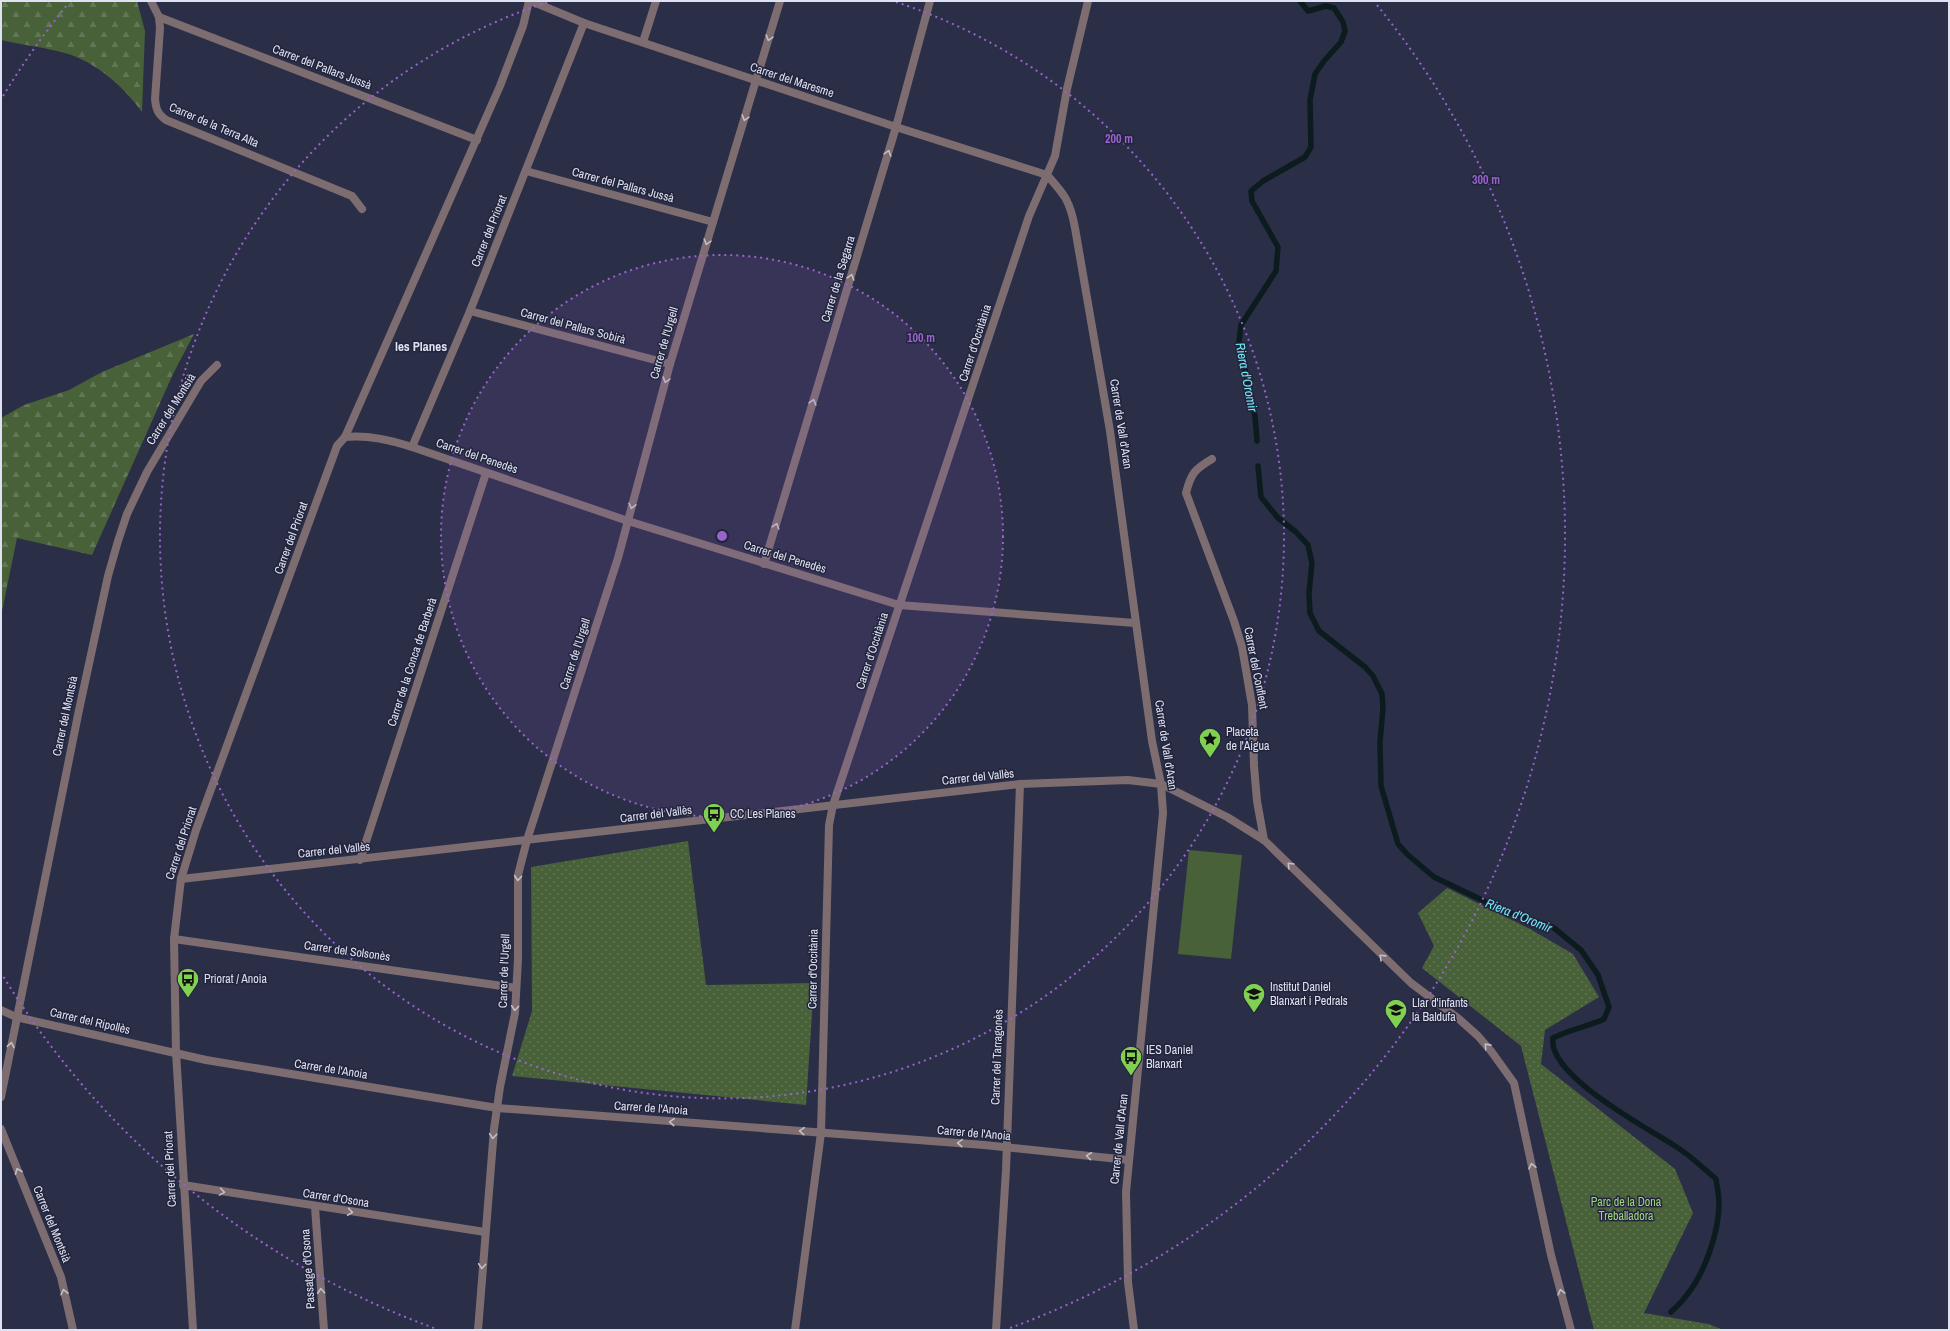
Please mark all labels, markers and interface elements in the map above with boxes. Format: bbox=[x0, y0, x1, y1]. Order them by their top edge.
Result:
one-way arrow bbox=[765, 35, 774, 42]
street label: Carrer del Pallars Jussà bbox=[270, 41, 374, 93]
street label: Carrer del Maresme bbox=[748, 59, 836, 101]
street label: Carrer de la Terra Alta bbox=[167, 99, 262, 151]
one-way arrow bbox=[741, 114, 750, 121]
text: 200 m bbox=[1105, 131, 1133, 147]
one-way arrow bbox=[883, 150, 892, 157]
street label: Carrer del Pallars Jussà bbox=[570, 164, 676, 206]
text: 300 m bbox=[1472, 172, 1500, 188]
street label: Carrer del Priorat bbox=[467, 193, 511, 269]
street label: Carrer de la Segarra bbox=[817, 233, 859, 324]
one-way arrow bbox=[703, 239, 712, 246]
one-way arrow bbox=[846, 274, 855, 281]
street label: Carrer d'Occitània bbox=[955, 302, 995, 384]
street label: Carrer del Pallars Sobirà bbox=[519, 304, 628, 348]
street label: Carrer de l'Urgell bbox=[646, 305, 682, 381]
text: 100 m bbox=[907, 330, 935, 346]
district label: les Planes bbox=[395, 338, 447, 355]
water label: Riera d'Oromir bbox=[1231, 341, 1262, 414]
street label: Carrer del Montsià bbox=[143, 370, 200, 448]
one-way arrow bbox=[662, 377, 671, 384]
street label: Carrer de Vall d'Aran bbox=[1106, 378, 1136, 470]
one-way arrow bbox=[808, 398, 817, 405]
street label: Carrer del Penedès bbox=[434, 435, 520, 477]
street label: Carrer del Priorat bbox=[270, 499, 312, 576]
one-way arrow bbox=[628, 502, 636, 509]
one-way arrow bbox=[771, 523, 780, 530]
centre of rings bbox=[715, 529, 729, 543]
street label: Carrer del Penedès bbox=[742, 537, 828, 577]
street label: Carrer de la Conca de Barberà bbox=[384, 595, 441, 728]
street label: Carrer d'Occitània bbox=[852, 610, 892, 692]
street label: Carrer de l'Urgell bbox=[556, 616, 594, 692]
street label: Carrer del Conflent bbox=[1240, 626, 1272, 711]
street label: Carrer del Montsià bbox=[49, 674, 81, 758]
street label: Carrer de Vall d'Aran bbox=[1151, 699, 1181, 791]
place label: Placeta de l'Aigua bbox=[1226, 724, 1270, 754]
place icon: Placeta de l'Aigua bbox=[1197, 726, 1223, 759]
street label: Carrer del Vallès bbox=[941, 765, 1015, 789]
bus stop icon: CC Les Planes bbox=[701, 801, 727, 834]
street label: Carrer del Vallès bbox=[619, 802, 693, 826]
street label: Carrer del Priorat bbox=[162, 804, 200, 882]
place label: CC Les Planes bbox=[730, 806, 796, 822]
street label: Carrer del Vallès bbox=[297, 838, 371, 862]
one-way arrow bbox=[1287, 862, 1295, 870]
one-way arrow bbox=[514, 875, 523, 881]
water label: Riera d'Oromir bbox=[1483, 894, 1555, 937]
street label: Carrer d'Occitània bbox=[804, 928, 822, 1009]
street label: Carrer de l'Urgell bbox=[495, 934, 513, 1008]
street label: Carrer del Solsonès bbox=[303, 937, 391, 965]
one-way arrow bbox=[1380, 955, 1387, 962]
bus stop icon: Priorat / Anoia bbox=[175, 966, 201, 999]
place label: Priorat / Anoia bbox=[204, 971, 267, 987]
place label: Institut Daniel Blanxart i Pedrals bbox=[1270, 979, 1348, 1009]
school or university icon: Institut Daniel Blanxart i Pedrals bbox=[1241, 981, 1267, 1014]
place label: Llar d'infants la Baldufa bbox=[1412, 995, 1468, 1025]
school or university icon: Llar d'infants la Baldufa bbox=[1383, 997, 1409, 1030]
street label: Carrer del Ripollès bbox=[48, 1004, 132, 1038]
one-way arrow bbox=[511, 1005, 520, 1011]
street label: Carrer del Tarragonès bbox=[987, 1009, 1007, 1105]
one-way arrow bbox=[6, 1042, 14, 1048]
place label: IES Daniel Blanxart bbox=[1146, 1042, 1193, 1072]
one-way arrow bbox=[1484, 1043, 1492, 1051]
bus stop icon: IES Daniel Blanxart bbox=[1118, 1044, 1144, 1077]
street label: Carrer de l'Anoia bbox=[293, 1055, 369, 1083]
street label: Carrer de Vall d'Aran bbox=[1106, 1093, 1132, 1185]
street label: Carrer de l'Anoia bbox=[613, 1097, 689, 1119]
one-way arrow bbox=[669, 1117, 675, 1126]
street label: Carrer de l'Anoia bbox=[936, 1122, 1012, 1144]
one-way arrow bbox=[799, 1127, 805, 1136]
street label: Carrer del Priorat bbox=[160, 1130, 180, 1207]
one-way arrow bbox=[489, 1133, 498, 1139]
one-way arrow bbox=[957, 1139, 963, 1148]
one-way arrow bbox=[1086, 1151, 1092, 1160]
one-way arrow bbox=[1528, 1162, 1536, 1169]
one-way arrow bbox=[14, 1167, 22, 1174]
street label: Carrer del Montsià bbox=[29, 1183, 75, 1265]
street label: Carrer d'Osona bbox=[302, 1185, 371, 1211]
one-way arrow bbox=[219, 1187, 225, 1196]
park label: Parc de la Dona Treballadora bbox=[1591, 1194, 1662, 1224]
one-way arrow bbox=[347, 1207, 353, 1216]
street label: Passatge d'Osona bbox=[297, 1228, 319, 1310]
one-way arrow bbox=[478, 1263, 487, 1269]
one-way arrow bbox=[317, 1288, 326, 1294]
one-way arrow bbox=[60, 1289, 69, 1296]
one-way arrow bbox=[1557, 1289, 1565, 1296]

